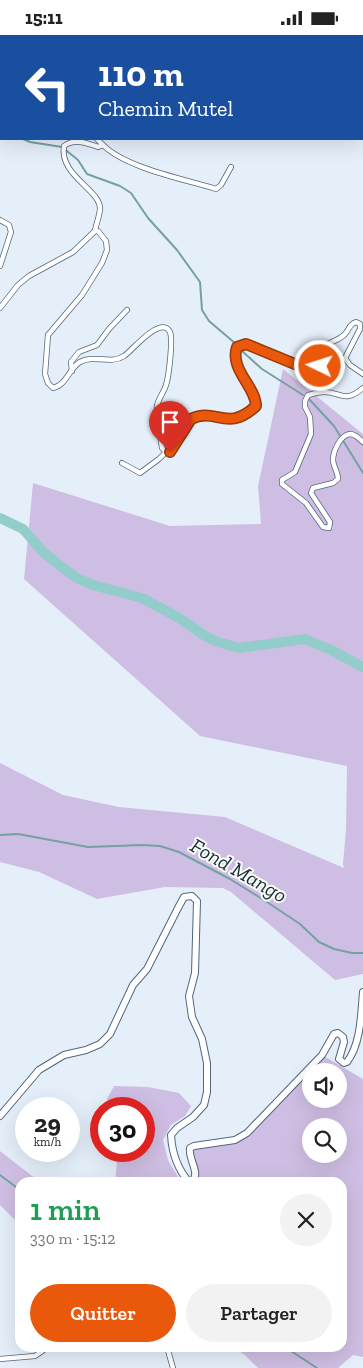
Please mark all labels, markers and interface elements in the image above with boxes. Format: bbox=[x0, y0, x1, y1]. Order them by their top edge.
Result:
text: 15:11 bbox=[25, 6, 63, 29]
text: 110 m bbox=[98, 53, 184, 95]
icon: left bbox=[15, 55, 80, 120]
text: Chemin Mutel bbox=[98, 95, 233, 122]
position arrow bbox=[293, 339, 345, 391]
pin bbox=[149, 401, 191, 452]
icon: arrive bbox=[156, 408, 184, 436]
water label: Fond Mango bbox=[186, 832, 292, 908]
map controls bbox=[302, 1063, 347, 1163]
button: sound bbox=[302, 1063, 347, 1108]
speed limit sign: 30 bbox=[90, 1097, 155, 1162]
text: 29 bbox=[34, 1108, 61, 1138]
button: search bbox=[302, 1118, 347, 1163]
text: km/h bbox=[34, 1135, 61, 1149]
text: 1 min bbox=[30, 1192, 100, 1228]
button: close bbox=[280, 1194, 332, 1246]
text: 330 m · 15:12 bbox=[30, 1229, 115, 1248]
button: Quitter bbox=[30, 1284, 176, 1342]
button: Partager bbox=[186, 1284, 332, 1342]

